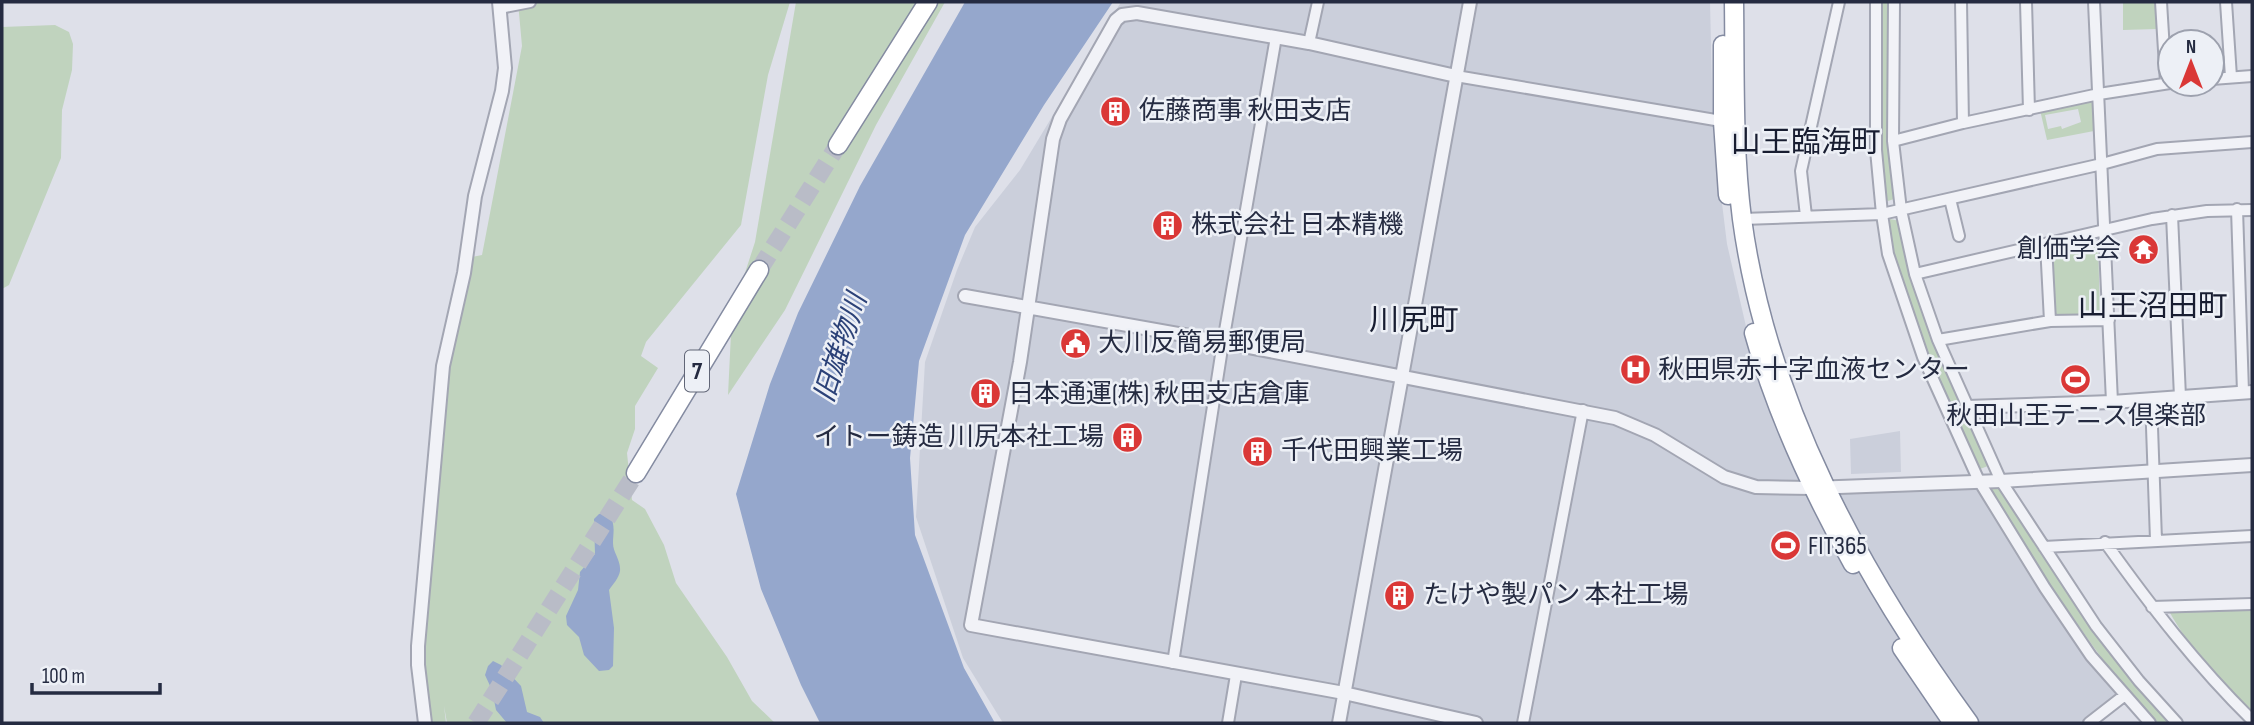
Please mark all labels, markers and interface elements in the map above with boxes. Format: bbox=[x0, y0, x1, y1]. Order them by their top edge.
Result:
north arrow bbox=[2156, 28, 2226, 98]
text: N bbox=[2186, 36, 2196, 59]
building icon: 佐藤商事 秋田支店 bbox=[1099, 94, 1133, 128]
place label: 佐藤商事 秋田支店 bbox=[1139, 96, 1351, 127]
district label: 山王臨海町 bbox=[1731, 125, 1881, 161]
building icon: 株式会社 日本精機 bbox=[1151, 208, 1185, 242]
place label: 株式会社 日本精機 bbox=[1191, 210, 1403, 241]
temple icon: 創価学会 bbox=[2127, 232, 2161, 266]
place label: 創価学会 bbox=[2017, 234, 2121, 265]
water label: 旧雄物川 bbox=[808, 287, 875, 406]
district label: 山王沼田町 bbox=[2078, 289, 2228, 325]
district label: 川尻町 bbox=[1369, 303, 1459, 339]
public building icon: 大川反簡易郵便局 bbox=[1058, 326, 1092, 360]
place label: 大川反簡易郵便局 bbox=[1098, 328, 1306, 359]
road number: 7 bbox=[685, 350, 709, 392]
hospital icon: 秋田県赤十字血液センター bbox=[1618, 353, 1652, 387]
place label: 秋田県赤十字血液センター bbox=[1658, 355, 1970, 386]
sports icon: 秋田山王テニス倶楽部 bbox=[2059, 363, 2093, 397]
building icon: 日本通運(株) 秋田支店倉庫 bbox=[968, 377, 1002, 411]
place label: 日本通運(株) 秋田支店倉庫 bbox=[1008, 379, 1309, 410]
place label: 秋田山王テニス倶楽部 bbox=[1946, 401, 2206, 432]
building icon: イトー鋳造 川尻本社工場 bbox=[1110, 420, 1144, 454]
place label: イトー鋳造 川尻本社工場 bbox=[814, 422, 1104, 453]
building icon: 千代田興業工場 bbox=[1241, 434, 1275, 468]
place label: 千代田興業工場 bbox=[1281, 436, 1463, 467]
sports icon: FIT365 bbox=[1768, 529, 1802, 563]
place label: FIT365 bbox=[1808, 531, 1867, 562]
building icon: たけや製パン 本社工場 bbox=[1383, 578, 1417, 612]
place label: たけや製パン 本社工場 bbox=[1423, 580, 1688, 611]
scale bar bbox=[32, 652, 159, 696]
text: 100 m bbox=[42, 664, 85, 689]

